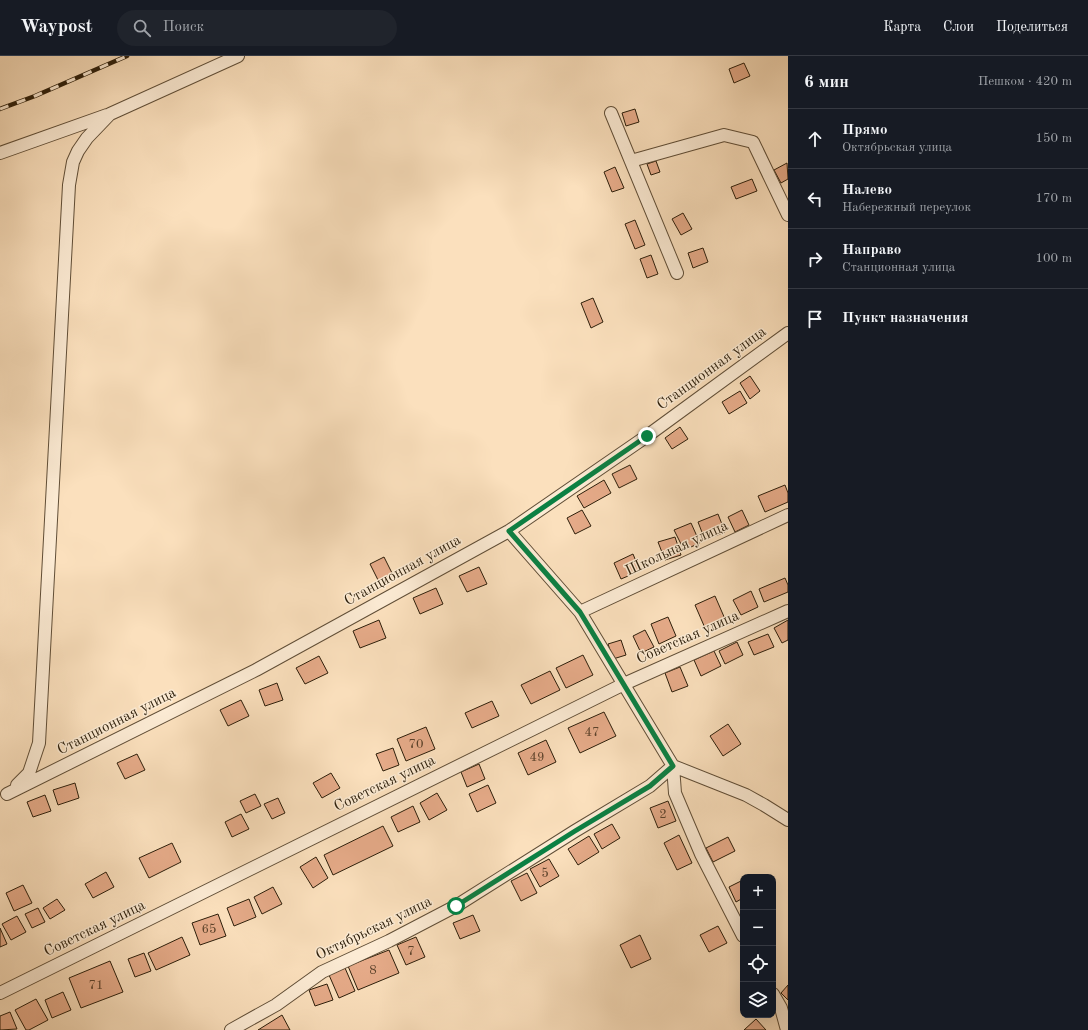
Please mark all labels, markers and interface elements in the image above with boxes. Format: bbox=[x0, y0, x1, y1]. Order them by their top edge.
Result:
search box bbox=[117, 10, 397, 46]
icon: search bbox=[131, 17, 153, 39]
text: Waypost bbox=[20, 18, 93, 37]
text: Поиск bbox=[163, 20, 204, 35]
text: Карта bbox=[883, 20, 921, 34]
text: Слои bbox=[943, 20, 974, 34]
text: Поделиться bbox=[996, 20, 1068, 34]
text: 6 мин bbox=[804, 74, 849, 91]
text: Пешком · 420 m bbox=[978, 75, 1072, 88]
text: Прямо bbox=[842, 123, 888, 138]
icon: ahead bbox=[804, 128, 826, 150]
text: 150 m bbox=[1035, 132, 1072, 145]
text: Октябрьская улица bbox=[842, 141, 952, 154]
text: Налево bbox=[842, 183, 892, 198]
icon: left bbox=[804, 188, 826, 210]
text: 170 m bbox=[1035, 192, 1072, 205]
text: Набережный переулок bbox=[842, 201, 971, 214]
text: Направо bbox=[842, 243, 901, 258]
icon: right bbox=[804, 248, 826, 270]
text: 100 m bbox=[1035, 252, 1072, 265]
text: Станционная улица bbox=[842, 261, 955, 274]
icon: arrive bbox=[804, 308, 826, 330]
text: Пункт назначения bbox=[842, 311, 969, 326]
street label: Станционная улица bbox=[655, 324, 770, 413]
route end bbox=[638, 427, 656, 445]
street label: Школьная улица bbox=[623, 518, 731, 579]
street label: Станционная улица bbox=[342, 532, 464, 609]
street label: Советская улица bbox=[634, 608, 742, 667]
street label: Станционная улица bbox=[55, 685, 179, 758]
house number: 47 bbox=[584, 726, 600, 739]
house number: 70 bbox=[408, 738, 424, 751]
house number: 49 bbox=[529, 751, 545, 764]
street label: Советская улица bbox=[332, 753, 438, 815]
house number: 2 bbox=[659, 808, 667, 821]
house number: 5 bbox=[541, 867, 549, 880]
map controls bbox=[740, 874, 776, 1018]
button: + bbox=[740, 874, 776, 910]
street label: Октябрьская улица bbox=[314, 894, 435, 964]
route start bbox=[447, 897, 465, 915]
street label: Советская улица bbox=[42, 898, 148, 960]
button: − bbox=[740, 910, 776, 946]
house number: 65 bbox=[201, 923, 217, 936]
house number: 7 bbox=[407, 945, 415, 958]
button: locate bbox=[740, 946, 776, 982]
house number: 8 bbox=[369, 964, 377, 977]
house number: 71 bbox=[88, 979, 104, 992]
button: layers bbox=[740, 982, 776, 1018]

